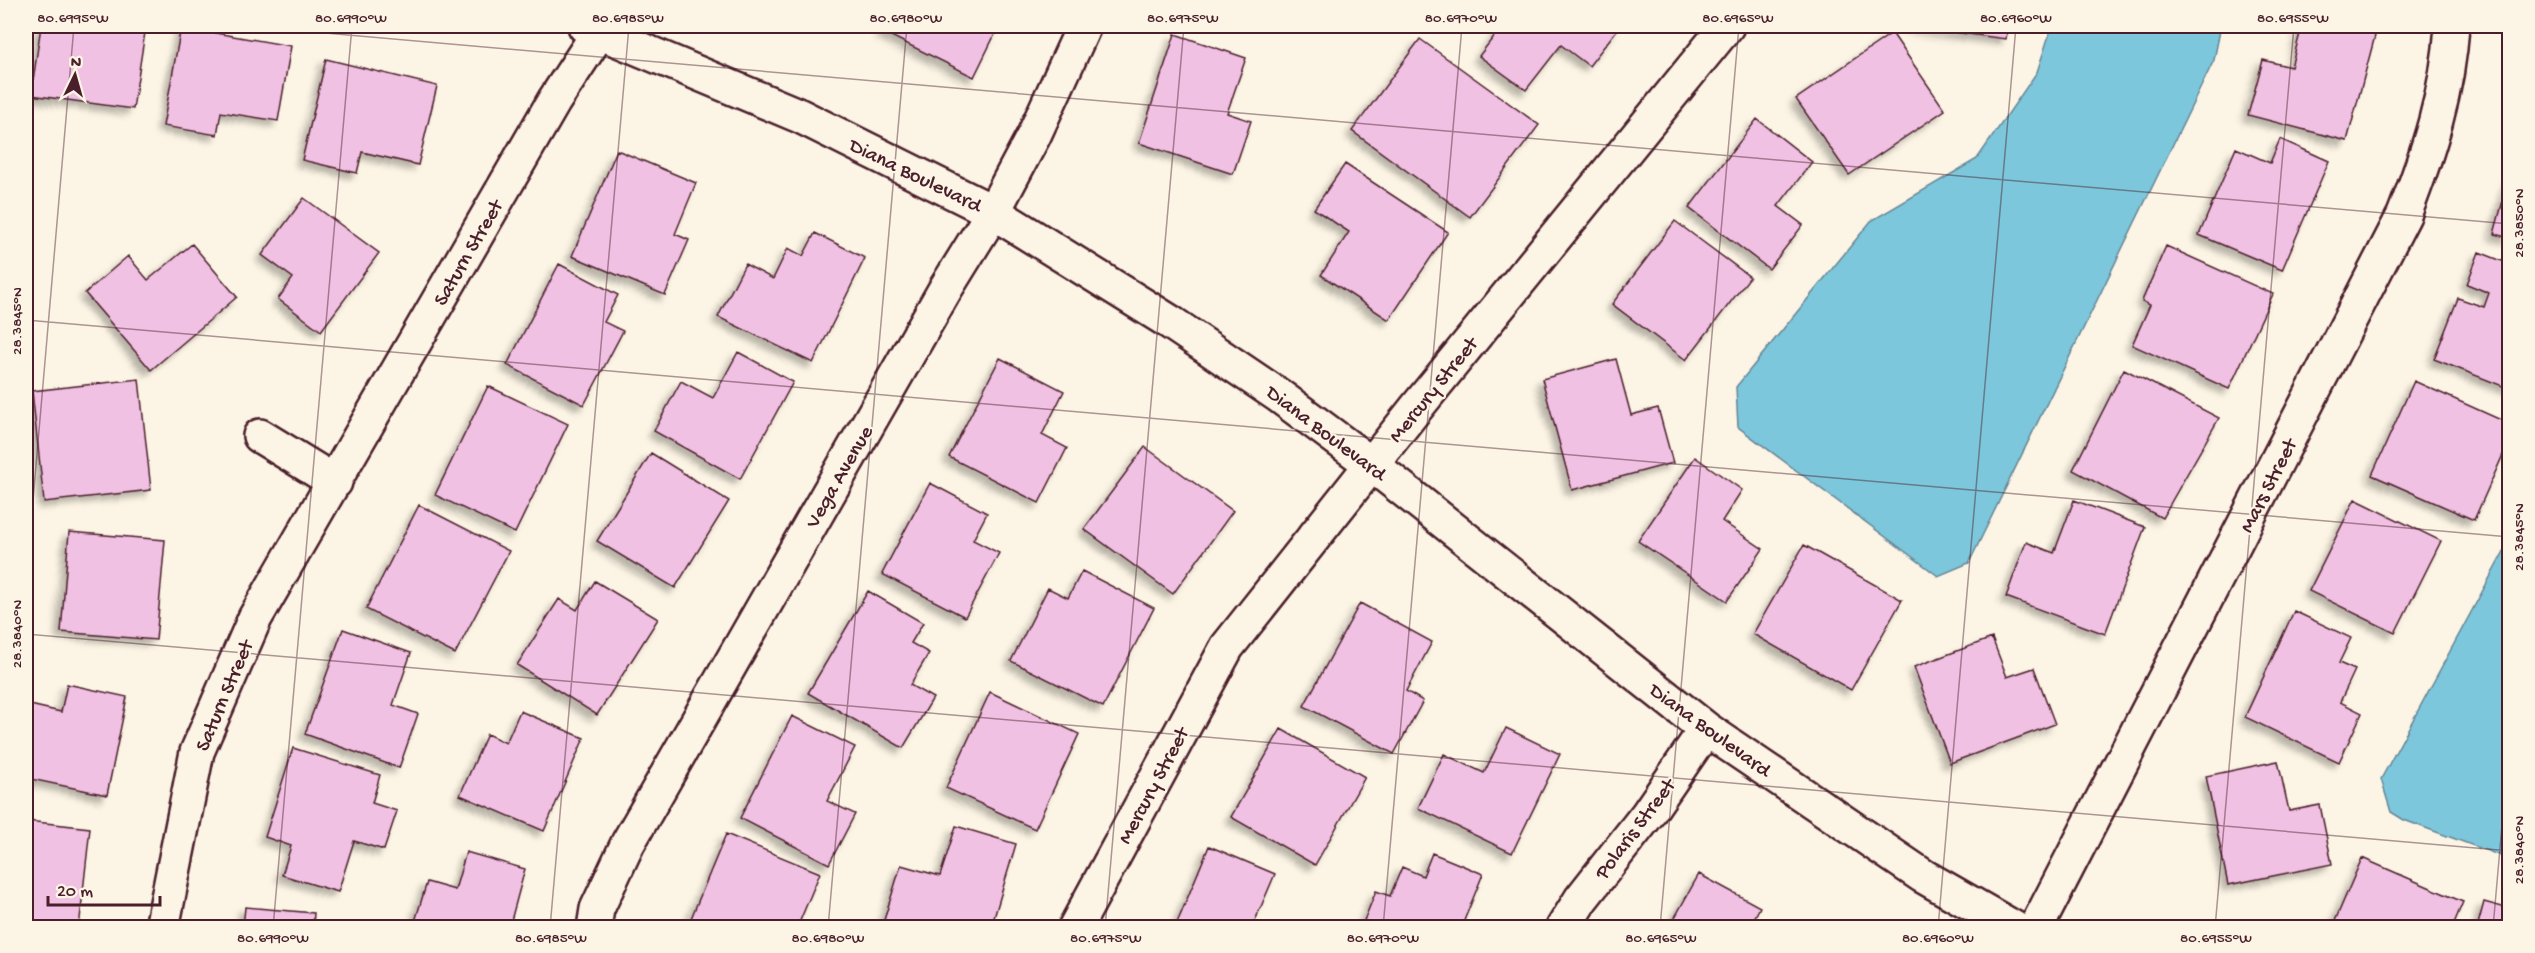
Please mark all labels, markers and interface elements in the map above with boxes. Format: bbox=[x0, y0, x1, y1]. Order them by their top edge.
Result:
text: 80.6995°W bbox=[37, 10, 109, 28]
text: 80.6990°W bbox=[315, 10, 387, 28]
text: 80.6985°W bbox=[592, 10, 664, 28]
text: 80.6980°W bbox=[870, 10, 943, 28]
text: 80.6975°W bbox=[1147, 10, 1219, 28]
text: 80.6970°W bbox=[1425, 10, 1497, 28]
text: 80.6965°W bbox=[1702, 10, 1774, 28]
text: 80.6960°W bbox=[1980, 10, 2052, 28]
text: 80.6955°W bbox=[2257, 10, 2329, 28]
north arrow bbox=[45, 45, 105, 105]
text: N bbox=[70, 54, 83, 74]
street label: Diana Boulevard bbox=[842, 133, 986, 221]
text: 28.3850°N bbox=[2511, 188, 2529, 258]
street label: Saturn Street bbox=[430, 194, 512, 311]
text: 28.3845°N bbox=[9, 287, 27, 355]
street label: Mercury Street bbox=[1385, 331, 1486, 449]
street label: Diana Boulevard bbox=[1258, 380, 1391, 489]
street label: Vega Avenue bbox=[801, 421, 881, 534]
street label: Mars Street bbox=[2236, 433, 2306, 538]
text: 28.3845°N bbox=[2511, 503, 2529, 571]
text: 28.3840°N bbox=[9, 600, 27, 668]
street label: Saturn Street bbox=[192, 635, 262, 756]
street label: Diana Boulevard bbox=[1642, 678, 1776, 785]
street label: Mercury Street bbox=[1114, 722, 1197, 849]
street label: Polaris Street bbox=[1590, 773, 1684, 886]
text: 28.3840°N bbox=[2511, 816, 2529, 884]
scale bar bbox=[48, 869, 160, 907]
text: 20 m bbox=[57, 882, 93, 903]
text: 80.6990°W bbox=[237, 930, 309, 948]
text: 80.6985°W bbox=[515, 930, 587, 948]
text: 80.6980°W bbox=[792, 930, 865, 948]
text: 80.6975°W bbox=[1070, 930, 1142, 948]
text: 80.6970°W bbox=[1347, 930, 1419, 948]
text: 80.6965°W bbox=[1625, 930, 1697, 948]
text: 80.6960°W bbox=[1902, 930, 1974, 948]
text: 80.6955°W bbox=[2180, 930, 2252, 948]

